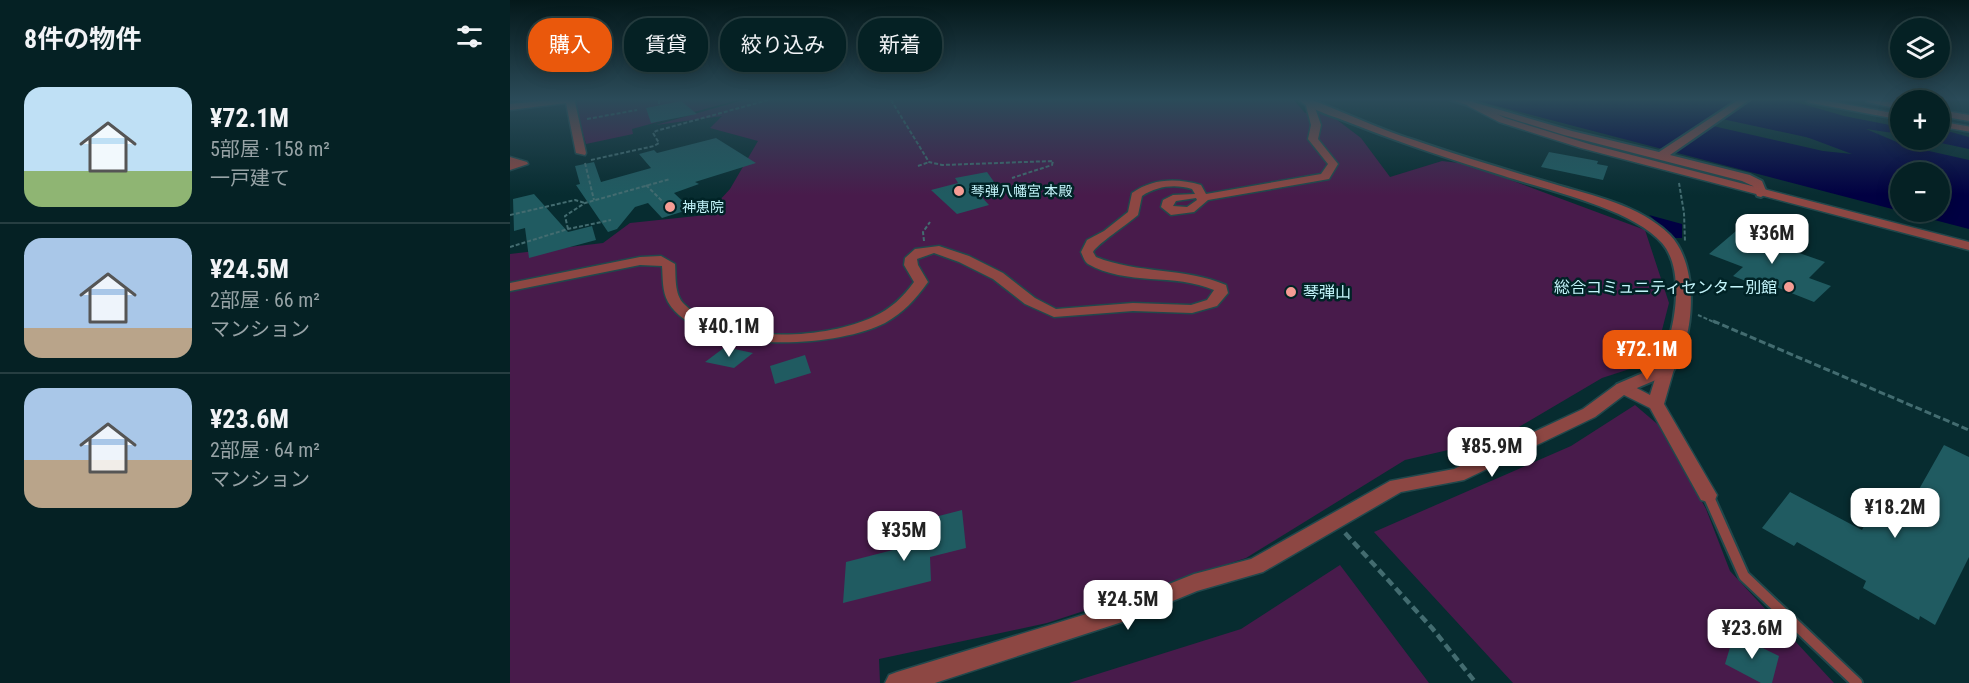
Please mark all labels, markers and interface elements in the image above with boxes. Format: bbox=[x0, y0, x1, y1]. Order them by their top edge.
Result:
chip: 購入 bbox=[528, 18, 612, 72]
chip: 賃貸 bbox=[624, 18, 708, 72]
chip: 絞り込み bbox=[720, 18, 846, 72]
chip: 新着 bbox=[858, 18, 942, 72]
map controls bbox=[1890, 18, 1950, 222]
button: layers bbox=[1890, 18, 1950, 78]
icon: filters bbox=[453, 20, 486, 53]
text: 8件の物件 bbox=[24, 24, 141, 54]
button: + bbox=[1890, 90, 1950, 150]
text: ¥72.1M bbox=[210, 103, 289, 133]
icon: home bbox=[72, 111, 144, 183]
text: 5部屋 · 158 m² bbox=[210, 137, 330, 161]
button: − bbox=[1890, 162, 1950, 222]
text: 一戸建て bbox=[210, 166, 290, 190]
place label: 琴弾八幡宮 本殿 bbox=[971, 183, 1072, 199]
marker: 琴弾八幡宮 本殿 bbox=[952, 184, 966, 198]
place label: 神恵院 bbox=[682, 199, 724, 215]
marker: 神恵院 bbox=[663, 200, 677, 214]
pin: ¥36M bbox=[1736, 214, 1808, 265]
text: ¥36M bbox=[1750, 221, 1794, 245]
text: ¥24.5M bbox=[210, 254, 289, 284]
icon: home bbox=[72, 262, 144, 334]
place label: 総合コミュニティセンター別館 bbox=[1554, 278, 1777, 297]
marker: 総合コミュニティセンター別館 bbox=[1782, 280, 1796, 294]
place label: 琴弾山 bbox=[1303, 283, 1351, 302]
marker: 琴弾山 bbox=[1284, 285, 1298, 299]
text: 2部屋 · 66 m² bbox=[210, 288, 320, 312]
pin: ¥40.1M bbox=[680, 307, 778, 358]
text: ¥40.1M bbox=[699, 314, 759, 338]
text: マンション bbox=[210, 317, 310, 341]
pin: ¥72.1M bbox=[1598, 330, 1696, 381]
text: ¥72.1M bbox=[1617, 337, 1677, 361]
text: ¥23.6M bbox=[210, 404, 289, 434]
icon: home bbox=[72, 412, 144, 484]
pin: ¥85.9M bbox=[1443, 427, 1541, 478]
text: ¥85.9M bbox=[1462, 434, 1522, 458]
text: 2部屋 · 64 m² bbox=[210, 438, 320, 462]
text: マンション bbox=[210, 467, 310, 491]
pin: ¥18.2M bbox=[1846, 488, 1944, 539]
text: ¥18.2M bbox=[1865, 495, 1925, 519]
pin: ¥35M bbox=[868, 511, 940, 562]
text: ¥35M bbox=[882, 518, 926, 542]
pin: ¥24.5M bbox=[1079, 580, 1177, 631]
text: ¥24.5M bbox=[1098, 587, 1158, 611]
pin: ¥23.6M bbox=[1703, 609, 1801, 660]
text: ¥23.6M bbox=[1722, 616, 1782, 640]

